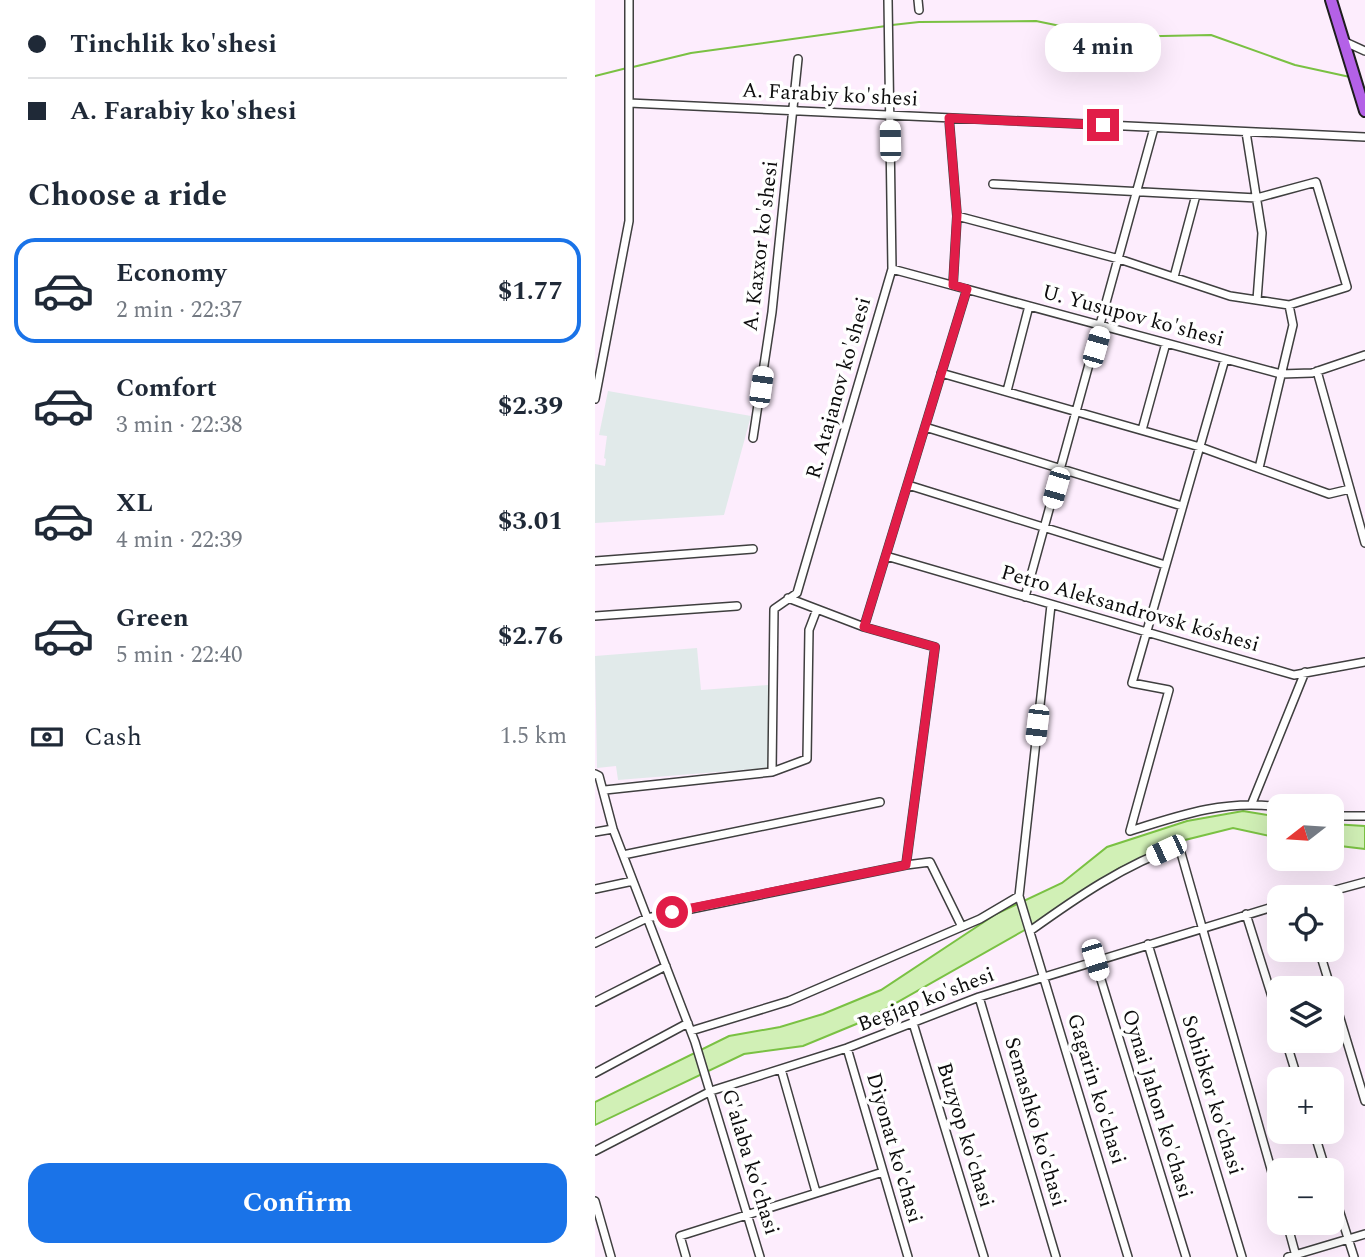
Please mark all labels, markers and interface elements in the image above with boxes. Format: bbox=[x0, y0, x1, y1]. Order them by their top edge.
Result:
text: Tinchlik ko'shesi bbox=[70, 24, 277, 64]
callout: 4 min bbox=[1045, 24, 1161, 72]
text: 4 min bbox=[1072, 30, 1134, 65]
street label: A. Farabiy ko'shesi bbox=[741, 74, 919, 116]
text: A. Farabiy ko'shesi bbox=[70, 91, 297, 131]
route end bbox=[1087, 109, 1119, 141]
car bbox=[880, 120, 901, 162]
street label: A. Kaxxor ko'shesi bbox=[735, 159, 787, 333]
text: Choose a ride bbox=[28, 171, 227, 220]
text: Economy bbox=[116, 253, 226, 293]
icon: car bbox=[32, 259, 95, 322]
text: $1.77 bbox=[498, 271, 563, 311]
street label: U. Yusupov ko'shesi bbox=[1038, 276, 1228, 356]
text: 2 min · 22:37 bbox=[116, 293, 243, 328]
street label: R. Atajanov ko'shesi bbox=[798, 293, 880, 483]
car bbox=[1081, 324, 1112, 370]
car bbox=[748, 365, 775, 409]
text: Comfort bbox=[116, 368, 217, 408]
icon: car bbox=[32, 374, 95, 437]
text: $2.39 bbox=[498, 386, 563, 426]
text: 3 min · 22:38 bbox=[116, 408, 243, 443]
car bbox=[1041, 465, 1072, 511]
text: XL bbox=[116, 483, 153, 523]
icon: car bbox=[32, 489, 95, 552]
text: $3.01 bbox=[498, 501, 563, 541]
text: 4 min · 22:39 bbox=[116, 523, 243, 558]
street label: Petro Aleksandrovsk kóshesi bbox=[997, 557, 1263, 661]
text: Green bbox=[116, 598, 189, 638]
icon: car bbox=[32, 604, 95, 667]
text: $2.76 bbox=[498, 616, 563, 656]
text: 5 min · 22:40 bbox=[116, 638, 243, 673]
car bbox=[1025, 703, 1050, 747]
text: Cash bbox=[84, 717, 142, 757]
icon: cash bbox=[28, 718, 66, 756]
text: 1.5 km bbox=[500, 719, 567, 754]
north arrow bbox=[1267, 794, 1344, 872]
map controls bbox=[1267, 794, 1344, 1235]
car bbox=[1143, 832, 1190, 868]
button: locate bbox=[1267, 885, 1344, 962]
route start bbox=[656, 896, 688, 928]
car bbox=[1079, 937, 1112, 983]
street label: Begjap ko'shesi bbox=[853, 959, 999, 1041]
button: layers bbox=[1267, 976, 1344, 1053]
street label: Oynai Jahon ko'chasi bbox=[1113, 1005, 1201, 1203]
street label: Gagarin ko'chasi bbox=[1058, 1010, 1134, 1168]
street label: Sohibkor ko'chasi bbox=[1172, 1011, 1252, 1179]
street label: Semashko ko'chasi bbox=[995, 1033, 1075, 1211]
street label: Buzyop ko'chasi bbox=[928, 1058, 1002, 1212]
button: + bbox=[1267, 1067, 1344, 1144]
street label: Diyonat ko'chasi bbox=[857, 1069, 931, 1227]
street label: G'alaba ko'chasi bbox=[713, 1085, 787, 1239]
button: − bbox=[1267, 1158, 1344, 1235]
button: Confirm bbox=[28, 1163, 567, 1243]

